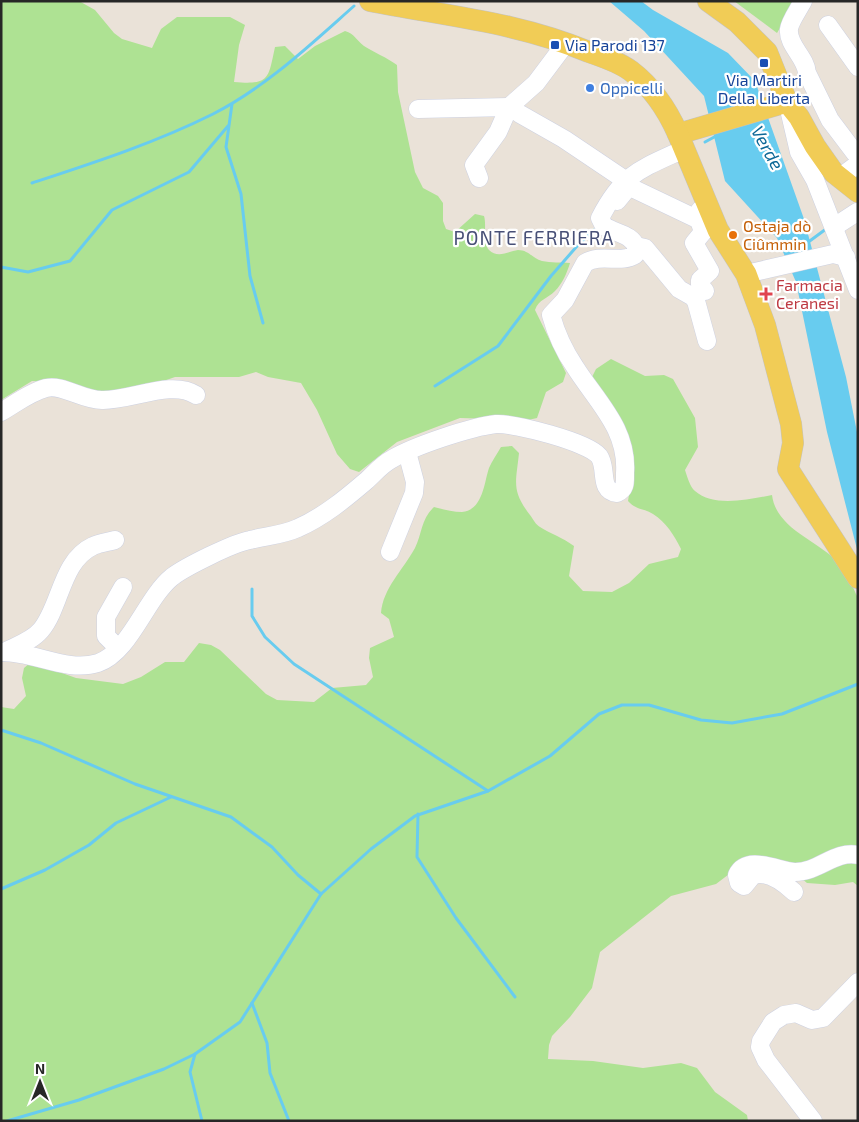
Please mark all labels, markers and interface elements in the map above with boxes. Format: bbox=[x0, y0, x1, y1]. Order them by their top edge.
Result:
place label: Via Parodi 137 bbox=[565, 35, 665, 54]
marker: Via Parodi 137 bbox=[549, 39, 561, 51]
marker: Via Martiri Della Liberta bbox=[758, 57, 770, 69]
place label: Via Martiri Della Liberta bbox=[718, 70, 810, 107]
place label: Oppicelli bbox=[600, 78, 663, 97]
marker: Oppicelli bbox=[584, 82, 596, 94]
water label: Verde bbox=[747, 122, 789, 174]
place label: Ostaja dò Ciûmmin bbox=[743, 216, 811, 253]
district label: PONTE FERRIERA bbox=[454, 226, 614, 249]
marker: Ostaja dò Ciûmmin bbox=[727, 229, 739, 241]
place label: Farmacia Ceranesi bbox=[776, 275, 843, 312]
marker: Farmacia Ceranesi bbox=[760, 288, 772, 300]
north arrow bbox=[15, 1057, 65, 1107]
text: N bbox=[35, 1060, 45, 1077]

